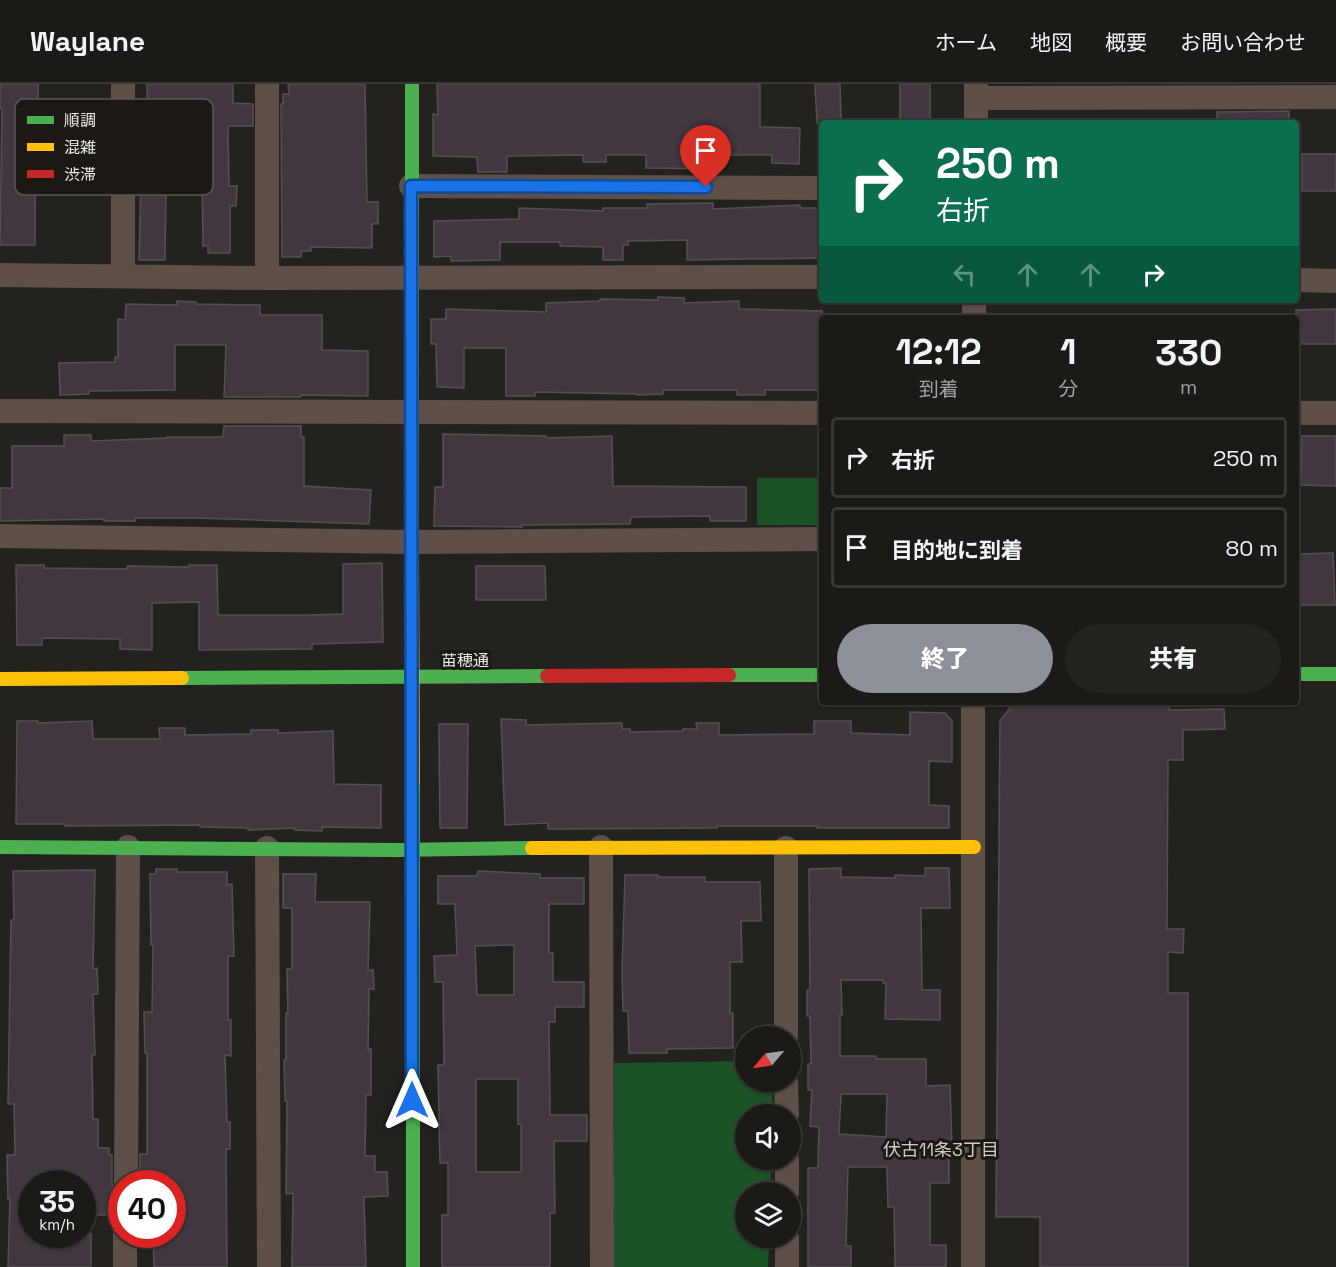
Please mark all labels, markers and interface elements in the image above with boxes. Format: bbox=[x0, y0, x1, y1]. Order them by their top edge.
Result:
text: Waylane bbox=[30, 23, 145, 59]
text: ホーム bbox=[935, 29, 997, 56]
text: 地図 bbox=[1030, 29, 1072, 56]
text: 概要 bbox=[1105, 29, 1147, 56]
text: お問い合わせ bbox=[1180, 29, 1306, 56]
legend bbox=[15, 99, 213, 195]
text: 順調 bbox=[64, 110, 96, 131]
pin bbox=[680, 125, 731, 187]
icon: arrive bbox=[689, 134, 722, 167]
text: 混雑 bbox=[64, 137, 96, 158]
text: 250 m bbox=[936, 137, 1060, 190]
icon: right bbox=[837, 144, 915, 222]
text: 渋滞 bbox=[64, 164, 96, 185]
text: 右折 bbox=[936, 193, 990, 228]
icon: left bbox=[948, 258, 981, 291]
icon: ahead bbox=[1011, 258, 1044, 291]
icon: ahead bbox=[1074, 258, 1107, 291]
icon: right bbox=[1137, 258, 1170, 291]
text: 12:12 bbox=[896, 329, 982, 375]
text: 1 bbox=[1060, 329, 1077, 375]
text: 330 bbox=[1155, 330, 1222, 376]
text: m bbox=[1180, 374, 1197, 400]
text: 到着 bbox=[919, 376, 959, 402]
text: 分 bbox=[1058, 376, 1078, 402]
icon: right bbox=[840, 441, 873, 474]
text: 250 m bbox=[1213, 444, 1278, 472]
text: 右折 bbox=[891, 446, 935, 474]
icon: arrive bbox=[840, 531, 873, 564]
text: 80 m bbox=[1226, 534, 1278, 562]
text: 目的地に到着 bbox=[891, 536, 1023, 564]
button: 終了 bbox=[837, 624, 1053, 693]
button: 共有 bbox=[1065, 624, 1281, 693]
street label: 苗穂通 bbox=[441, 650, 489, 671]
north arrow bbox=[735, 1026, 801, 1092]
map controls bbox=[735, 1026, 801, 1248]
position arrow bbox=[380, 1068, 444, 1132]
button: sound bbox=[735, 1104, 801, 1170]
district label: 伏古11条3丁目 bbox=[883, 1138, 999, 1161]
speed limit sign: 40 bbox=[108, 1170, 186, 1248]
text: 35 bbox=[39, 1182, 75, 1221]
button: layers bbox=[735, 1182, 801, 1248]
text: km/h bbox=[39, 1215, 75, 1234]

